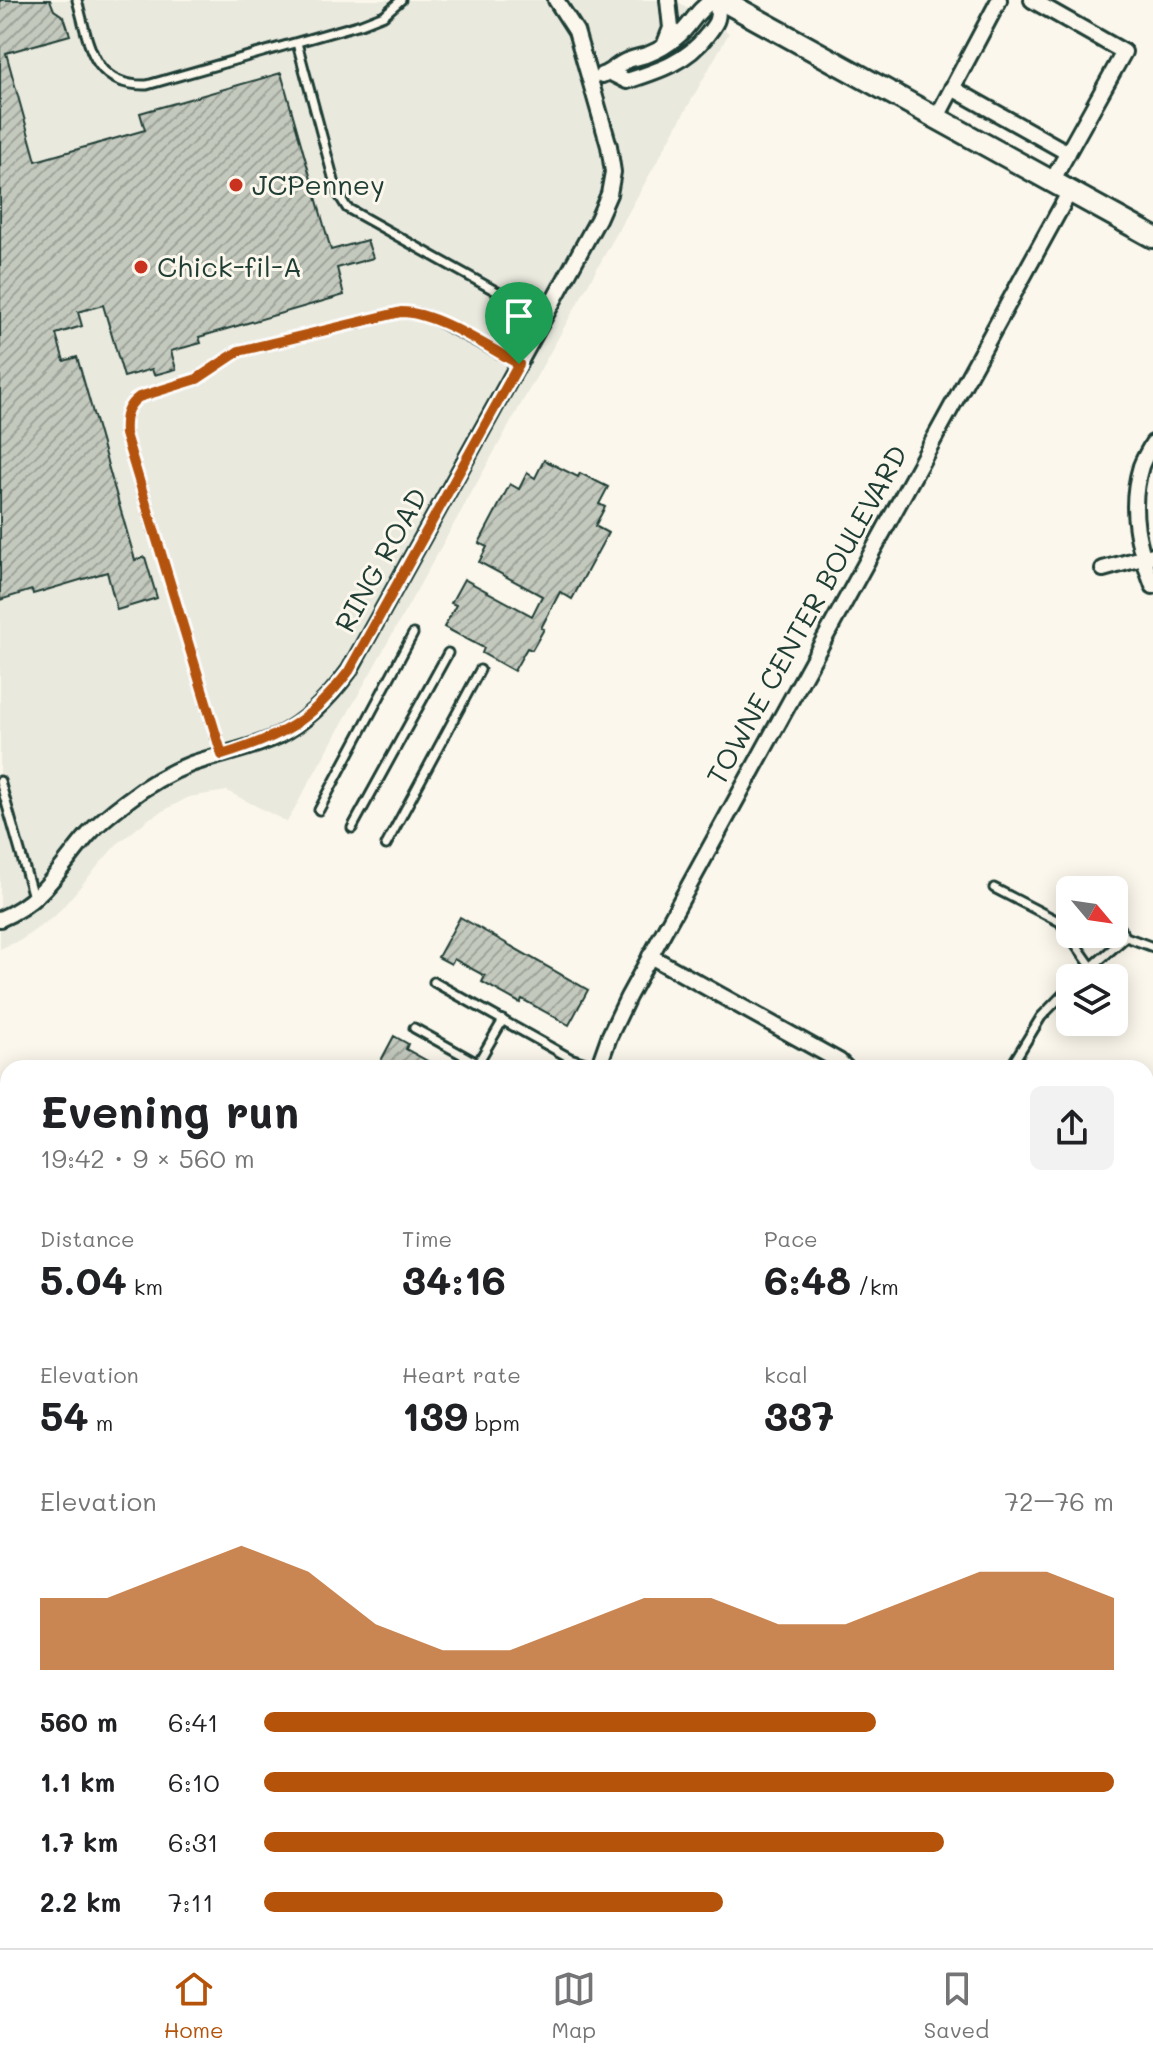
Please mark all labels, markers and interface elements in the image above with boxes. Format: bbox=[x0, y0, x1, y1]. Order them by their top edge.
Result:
place label: JCPenney bbox=[252, 166, 385, 202]
marker: JCPenney bbox=[227, 176, 245, 194]
place label: Chick-fil-A bbox=[157, 248, 302, 284]
marker: Chick-fil-A bbox=[132, 258, 150, 276]
pin bbox=[485, 282, 553, 364]
icon: arrive bbox=[497, 294, 541, 338]
street label: TOWNE CENTER BOULEVARD bbox=[698, 438, 915, 791]
street label: RING ROAD bbox=[326, 481, 434, 638]
north arrow bbox=[1056, 876, 1128, 948]
map controls bbox=[1056, 876, 1128, 1036]
button: layers bbox=[1056, 964, 1128, 1036]
text: Evening run bbox=[40, 1082, 299, 1139]
button: share bbox=[1030, 1086, 1114, 1170]
text: 19:42 · 9 × 560 m bbox=[40, 1141, 255, 1175]
text: Distance bbox=[40, 1224, 135, 1253]
text: Time bbox=[402, 1224, 452, 1253]
text: Pace bbox=[764, 1224, 818, 1253]
text: 5.04 bbox=[40, 1253, 127, 1305]
text: 34:16 bbox=[402, 1253, 506, 1305]
text: 6:48 bbox=[764, 1253, 851, 1305]
text: km bbox=[127, 1272, 163, 1301]
text: /km bbox=[851, 1272, 899, 1301]
text: Elevation bbox=[40, 1360, 139, 1389]
text: Heart rate bbox=[402, 1360, 521, 1389]
text: kcal bbox=[764, 1360, 808, 1389]
text: 54 bbox=[40, 1389, 89, 1441]
text: 139 bbox=[402, 1389, 468, 1441]
text: 337 bbox=[764, 1389, 834, 1441]
text: m bbox=[89, 1408, 113, 1437]
text: bpm bbox=[468, 1408, 520, 1437]
text: Elevation bbox=[40, 1484, 157, 1518]
text: 72–76 m bbox=[1005, 1484, 1114, 1518]
text: 560 m bbox=[40, 1705, 118, 1739]
text: 6:41 bbox=[168, 1705, 219, 1739]
text: 1.1 km bbox=[40, 1765, 115, 1799]
text: 6:10 bbox=[168, 1765, 219, 1799]
text: 1.7 km bbox=[40, 1825, 118, 1859]
text: 6:31 bbox=[168, 1825, 219, 1859]
text: 2.2 km bbox=[40, 1885, 121, 1919]
text: 7:11 bbox=[168, 1885, 214, 1919]
tab: Home bbox=[164, 1967, 224, 2044]
tab: Map bbox=[551, 1967, 596, 2044]
tab: Saved bbox=[924, 1967, 989, 2044]

